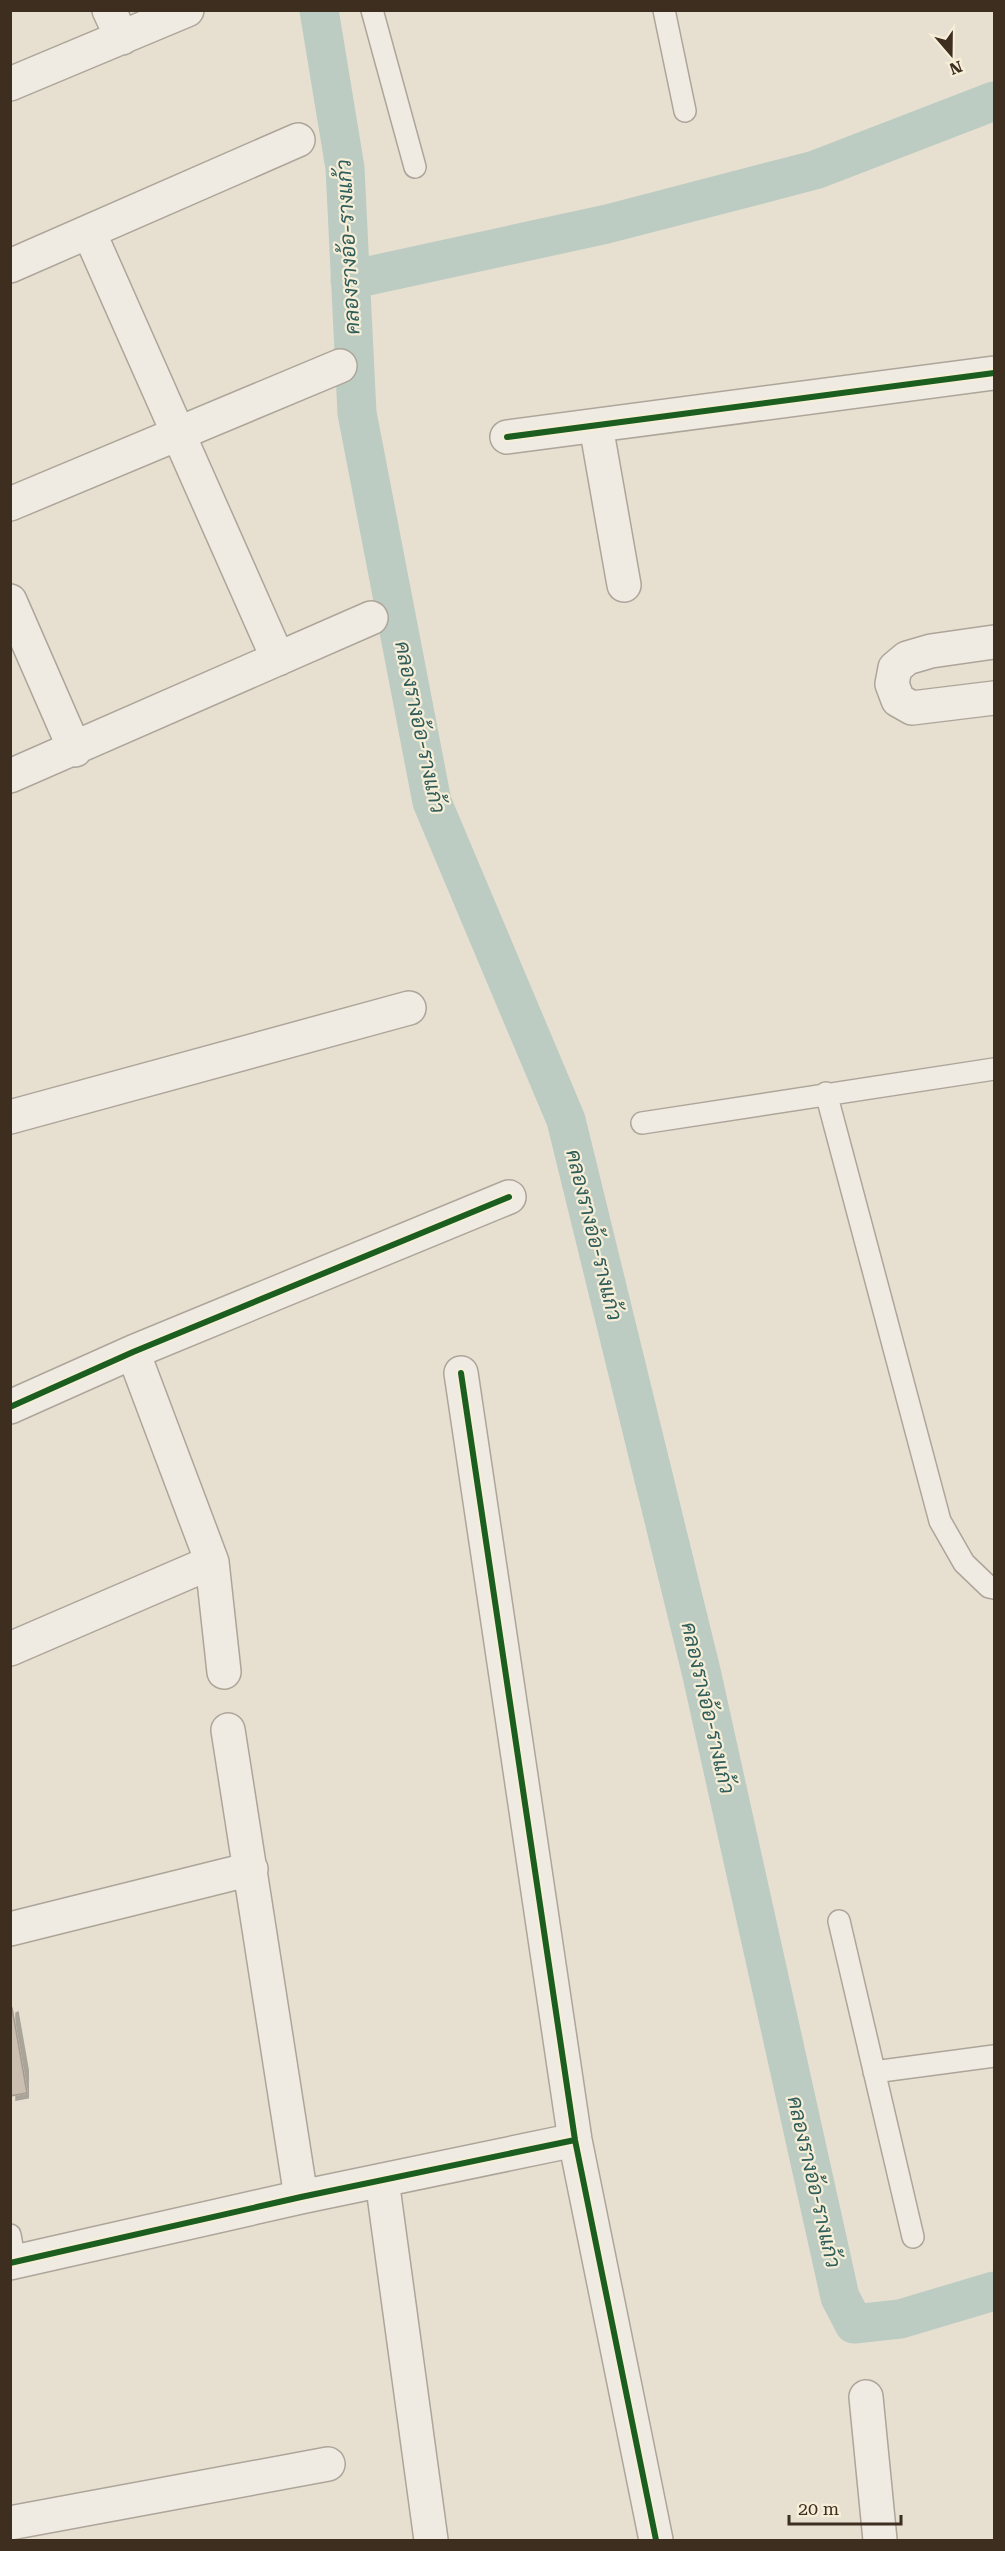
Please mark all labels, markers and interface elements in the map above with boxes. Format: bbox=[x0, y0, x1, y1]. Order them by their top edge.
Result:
north arrow bbox=[921, 24, 981, 84]
text: N bbox=[947, 57, 965, 79]
water label: คลองรางอ้อ-รางแก้ว bbox=[330, 159, 365, 335]
water label: คลองรางอ้อ-รางแก้ว bbox=[390, 639, 451, 815]
water label: คลองรางอ้อ-รางแก้ว bbox=[561, 1147, 628, 1323]
water label: คลองรางอ้อ-รางแก้ว bbox=[677, 1620, 740, 1796]
water label: คลองรางอ้อ-รางแก้ว bbox=[783, 2094, 846, 2270]
scale bar bbox=[789, 2488, 902, 2526]
text: 20 m bbox=[798, 2498, 839, 2519]

